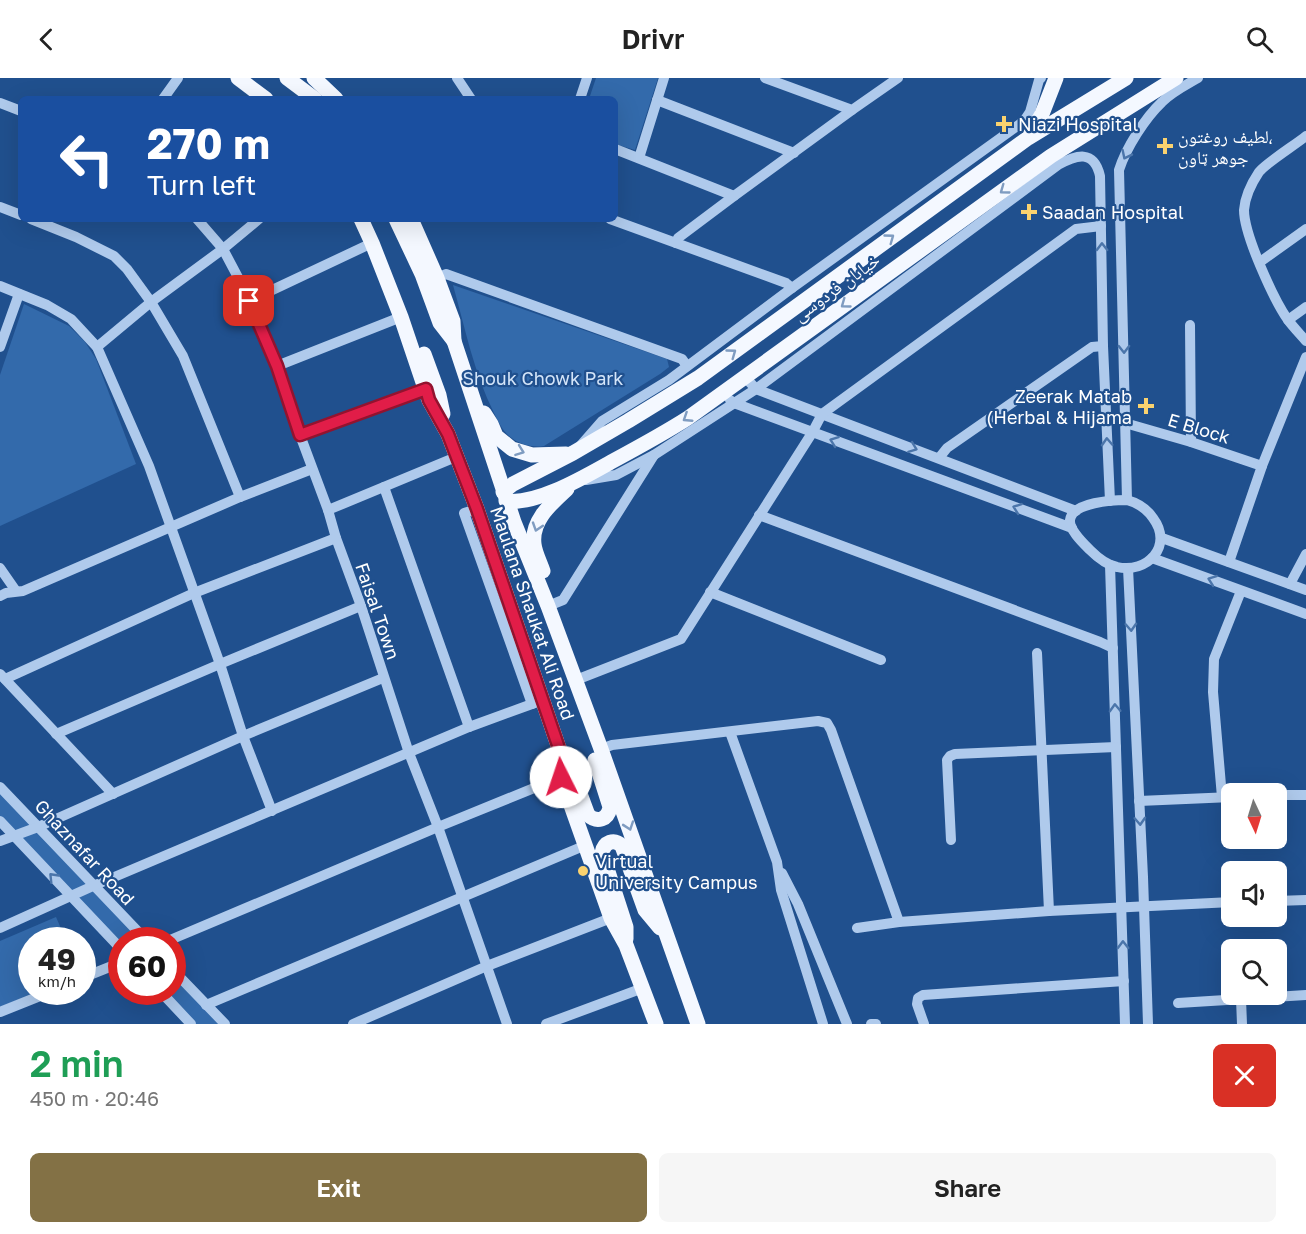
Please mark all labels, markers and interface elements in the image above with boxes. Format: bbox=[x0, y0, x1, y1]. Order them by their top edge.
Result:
icon: back bbox=[30, 23, 63, 56]
text: Drivr bbox=[621, 23, 685, 55]
icon: search bbox=[1243, 23, 1276, 56]
place label: Niazi Hospital bbox=[1018, 113, 1138, 135]
marker: Niazi Hospital bbox=[995, 115, 1013, 133]
text: 270 m bbox=[147, 118, 270, 168]
icon: left bbox=[48, 120, 126, 198]
place label: لطیف روغتون، جوهر ټاون bbox=[1178, 125, 1273, 169]
marker: لطیف روغتون، جوهر ټاون bbox=[1156, 137, 1174, 155]
one-way arrow bbox=[1121, 149, 1133, 160]
text: Turn left bbox=[147, 169, 256, 201]
one-way arrow bbox=[999, 183, 1010, 194]
place label: Saadan Hospital bbox=[1042, 201, 1184, 223]
marker: Saadan Hospital bbox=[1020, 203, 1038, 221]
one-way arrow bbox=[883, 234, 894, 245]
one-way arrow bbox=[1096, 243, 1108, 252]
street label: خیابان فردوسی bbox=[788, 248, 884, 327]
pin bbox=[223, 275, 274, 326]
icon: arrive bbox=[232, 284, 265, 317]
one-way arrow bbox=[841, 297, 852, 308]
one-way arrow bbox=[1117, 344, 1130, 353]
one-way arrow bbox=[726, 349, 737, 360]
park label: Shouk Chowk Park bbox=[462, 367, 624, 389]
place label: Zeerak Matab (Herbal & Hijama bbox=[986, 385, 1132, 428]
marker: Zeerak Matab (Herbal & Hijama bbox=[1137, 397, 1155, 415]
street label: E Block bbox=[1165, 408, 1233, 448]
one-way arrow bbox=[683, 411, 694, 422]
one-way arrow bbox=[829, 435, 840, 448]
one-way arrow bbox=[1101, 438, 1114, 447]
one-way arrow bbox=[907, 441, 918, 453]
one-way arrow bbox=[514, 444, 525, 457]
street label: Maulana Shaukat Ali Road bbox=[486, 503, 580, 723]
one-way arrow bbox=[1012, 503, 1023, 515]
one-way arrow bbox=[532, 521, 545, 532]
street label: Faisal Town bbox=[351, 560, 405, 662]
one-way arrow bbox=[1207, 575, 1218, 587]
one-way arrow bbox=[1125, 622, 1137, 631]
one-way arrow bbox=[1109, 703, 1121, 712]
position arrow bbox=[529, 745, 593, 809]
north arrow bbox=[1221, 783, 1287, 849]
map controls bbox=[1221, 783, 1287, 1005]
street label: Ghaznafar Road bbox=[30, 795, 140, 909]
one-way arrow bbox=[1133, 817, 1146, 826]
one-way arrow bbox=[621, 821, 634, 831]
place label: Virtual University Campus bbox=[595, 850, 758, 893]
button: sound bbox=[1221, 861, 1287, 927]
marker: Virtual University Campus bbox=[576, 864, 590, 878]
one-way arrow bbox=[49, 873, 60, 884]
speed limit sign: 60 bbox=[108, 927, 186, 1005]
button: search bbox=[1221, 939, 1287, 1005]
one-way arrow bbox=[1117, 940, 1129, 949]
text: 49 bbox=[38, 941, 76, 977]
text: km/h bbox=[38, 972, 76, 990]
text: 2 min bbox=[30, 1042, 124, 1085]
button: close bbox=[1213, 1044, 1276, 1107]
text: 450 m · 20:46 bbox=[30, 1086, 159, 1110]
button: Exit bbox=[30, 1153, 647, 1222]
button: Share bbox=[659, 1153, 1276, 1222]

